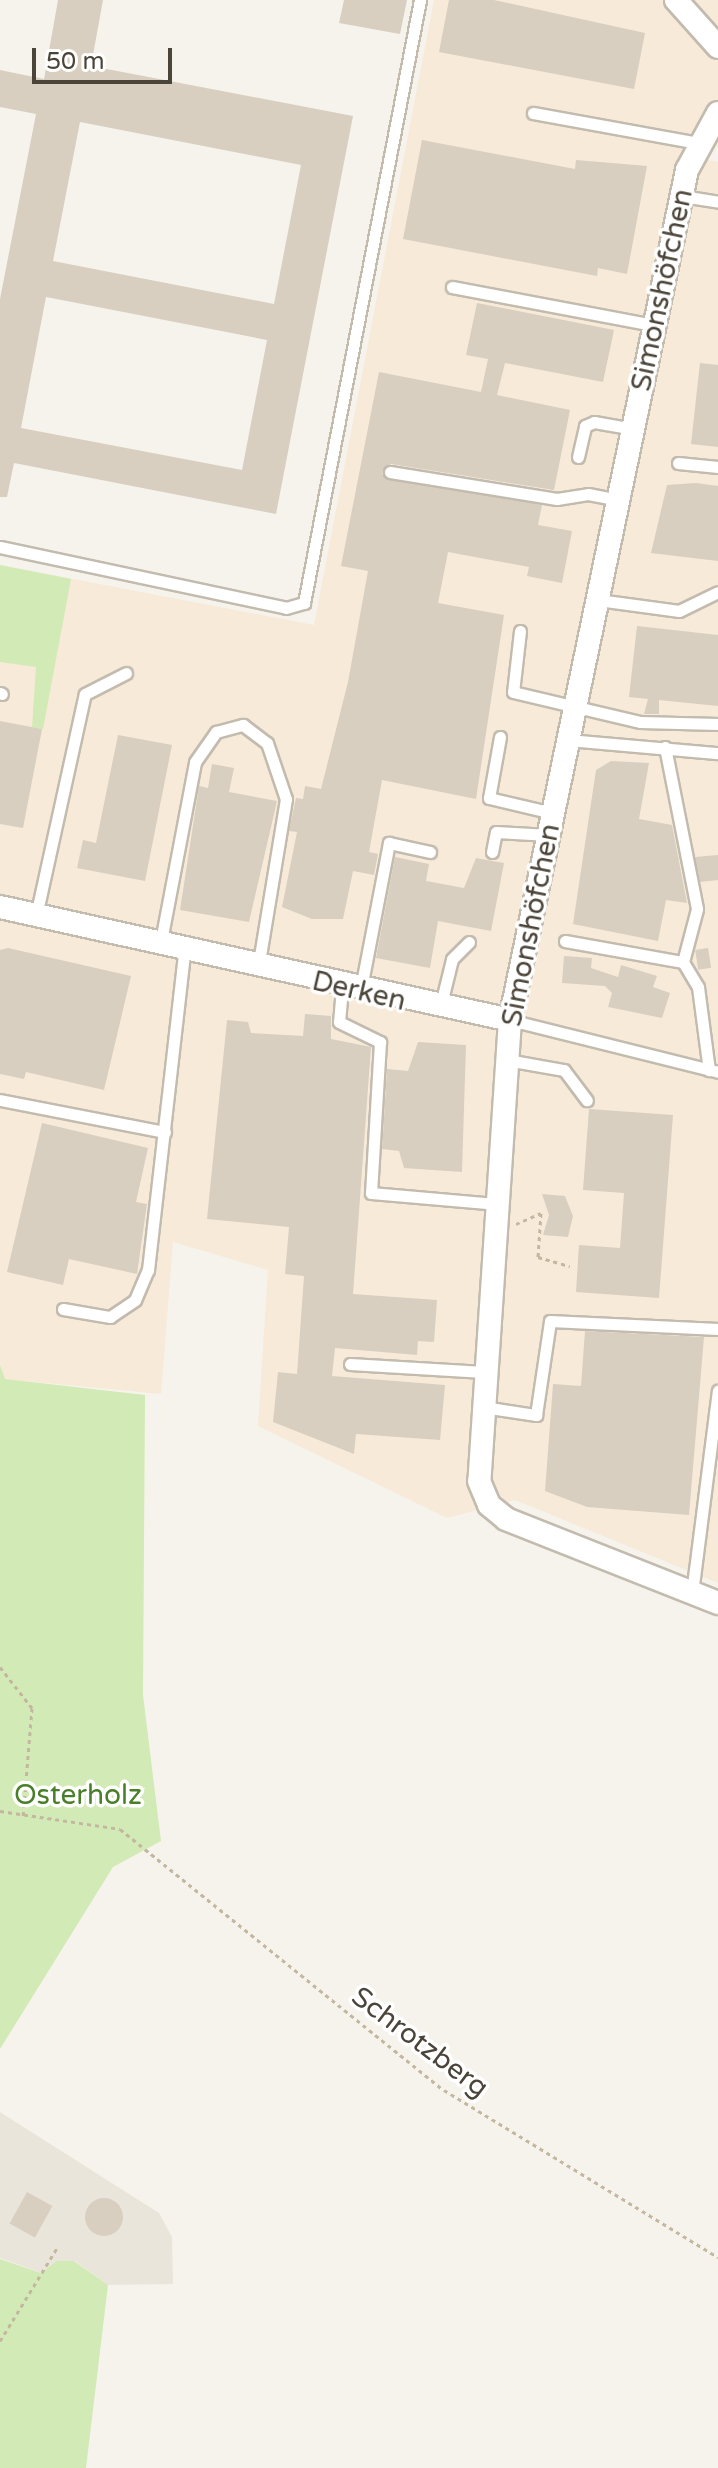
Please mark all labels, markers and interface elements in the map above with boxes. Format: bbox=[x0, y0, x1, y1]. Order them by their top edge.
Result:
scale bar bbox=[36, 32, 176, 82]
text: 50 m bbox=[46, 47, 104, 76]
street label: Simonshöfchen bbox=[624, 186, 700, 394]
street label: Simonshöfchen bbox=[495, 821, 567, 1029]
street label: Derken bbox=[309, 964, 409, 1018]
park label: Osterholz bbox=[14, 1778, 142, 1812]
street label: Schrotzberg bbox=[345, 1980, 495, 2104]

